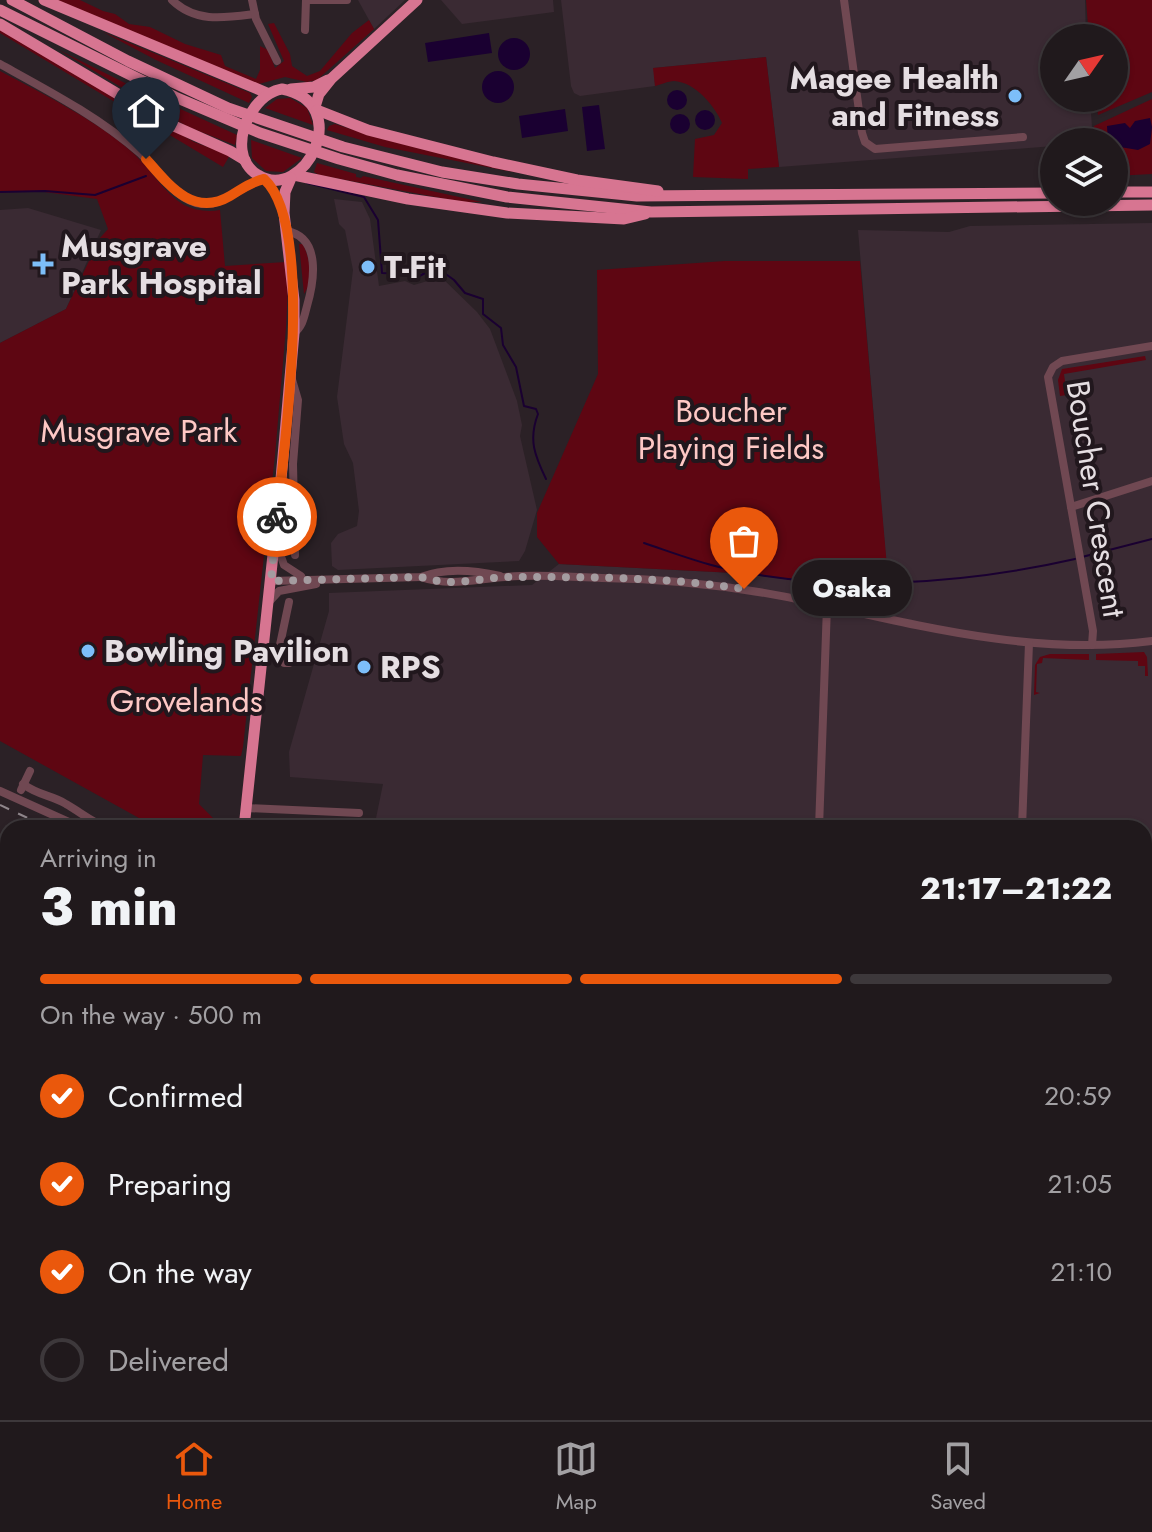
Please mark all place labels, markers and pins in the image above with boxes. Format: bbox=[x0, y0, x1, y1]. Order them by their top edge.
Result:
place label: Magee Health and Fitness bbox=[790, 55, 999, 138]
pin bbox=[112, 77, 180, 159]
marker: Magee Health and Fitness bbox=[1006, 87, 1024, 105]
place label: Musgrave Park Hospital bbox=[61, 223, 262, 306]
place label: T-Fit bbox=[384, 244, 447, 290]
marker: Musgrave Park Hospital bbox=[32, 253, 54, 275]
marker: T-Fit bbox=[359, 258, 377, 276]
pin bbox=[710, 507, 778, 589]
callout: Osaka bbox=[792, 561, 912, 617]
place label: Bowling Pavilion bbox=[104, 628, 350, 674]
marker: Bowling Pavilion bbox=[79, 642, 97, 660]
place label: RPS bbox=[380, 644, 441, 690]
marker: RPS bbox=[355, 658, 373, 676]

